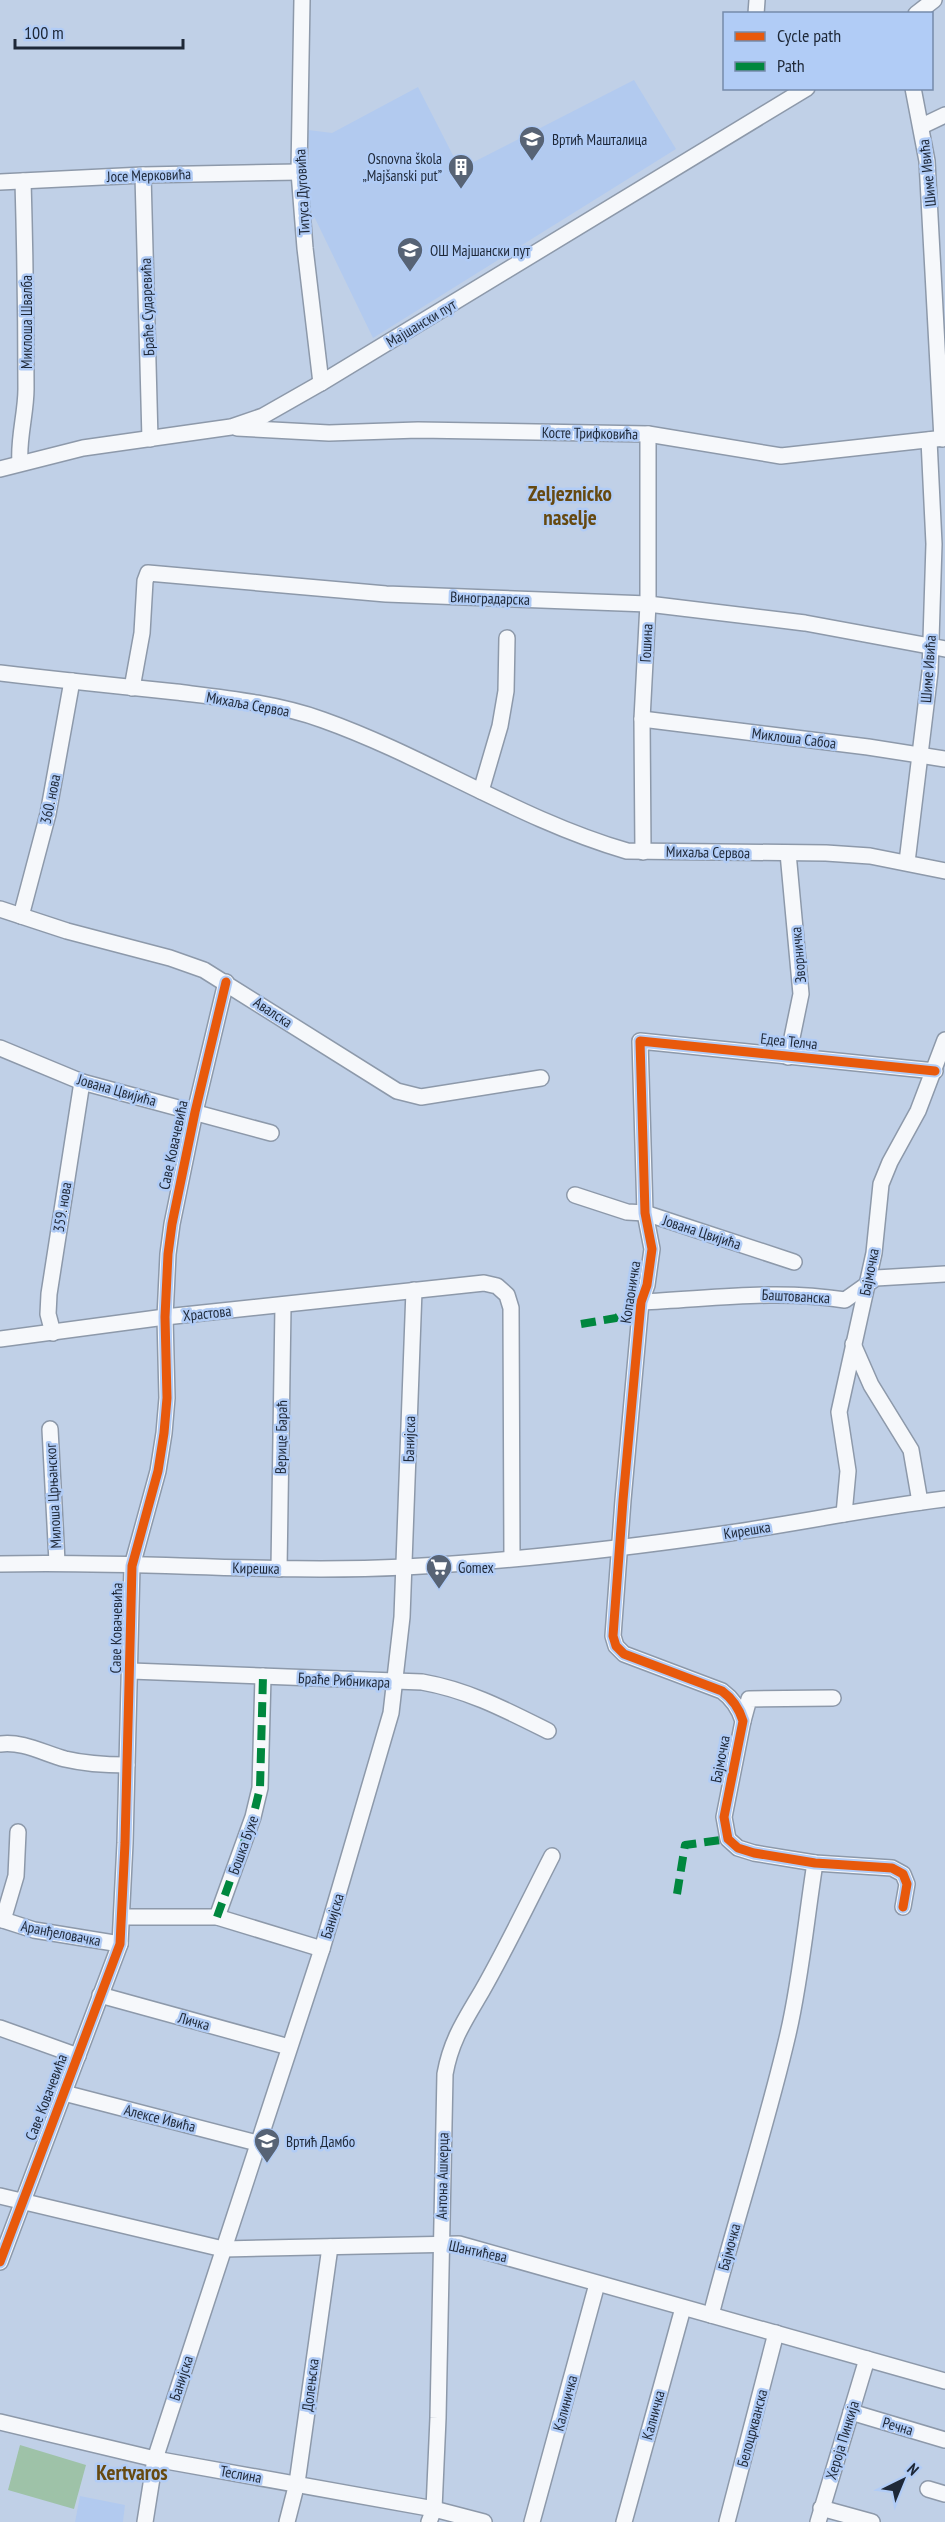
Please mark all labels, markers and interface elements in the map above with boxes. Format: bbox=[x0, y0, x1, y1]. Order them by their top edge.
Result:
scale bar bbox=[15, 12, 183, 50]
legend bbox=[723, 12, 933, 90]
text: 100 m bbox=[24, 21, 64, 44]
text: Cycle path bbox=[777, 24, 841, 47]
text: Path bbox=[777, 54, 805, 77]
school or university icon: Вртић Машталица bbox=[517, 124, 547, 162]
place label: Вртић Машталица bbox=[552, 130, 647, 149]
street label: Шиме Ивића bbox=[914, 138, 940, 208]
street label: Титуса Дуговића bbox=[290, 149, 314, 235]
place label: Osnovna škola „Majšanski put” bbox=[362, 149, 442, 185]
building icon: Osnovna škola „Majšanski put” bbox=[446, 152, 476, 190]
street label: Јосе Мерковића bbox=[106, 164, 191, 186]
school or university icon: ОШ Мајшански пут bbox=[395, 235, 425, 273]
place label: ОШ Мајшански пут bbox=[430, 241, 530, 260]
street label: Браће Сударевића bbox=[136, 258, 158, 356]
street label: Миклоша Швалба bbox=[17, 275, 36, 369]
street label: Мајшански пут bbox=[383, 295, 460, 351]
street label: Косте Трифковића bbox=[542, 423, 638, 443]
district label: Zeljeznicko naselje bbox=[528, 480, 612, 531]
street label: Виноградарска bbox=[450, 587, 530, 609]
street label: Гошина bbox=[636, 623, 656, 663]
street label: Шиме Ивића bbox=[916, 635, 940, 703]
street label: Михаља Сервоа bbox=[205, 687, 291, 721]
street label: Миклоша Сабоа bbox=[751, 723, 837, 753]
street label: 360. нова bbox=[35, 772, 65, 826]
street label: Михаља Сервоа bbox=[666, 842, 750, 862]
street label: Зворничка bbox=[786, 926, 810, 984]
street label: Авалска bbox=[250, 992, 296, 1032]
street label: Едеа Телча bbox=[760, 1029, 818, 1053]
street label: Јована Цвијића bbox=[74, 1069, 159, 1110]
street label: Саве Ковачевића bbox=[154, 1099, 192, 1191]
street label: 359. нова bbox=[49, 1181, 75, 1233]
street label: Јована Цвијића bbox=[660, 1210, 744, 1254]
street label: Бајмочка bbox=[855, 1247, 883, 1297]
street label: Копаоничка bbox=[616, 1259, 644, 1325]
street label: Баштованска bbox=[761, 1285, 831, 1307]
street label: Храстова bbox=[182, 1301, 232, 1325]
street label: Верице Бараћ bbox=[271, 1400, 291, 1474]
street label: Банијска bbox=[399, 1416, 419, 1462]
street label: Милоша Црњанског bbox=[41, 1442, 65, 1549]
street label: Кирешка bbox=[722, 1517, 772, 1543]
supermarket icon: Gomex bbox=[424, 1552, 454, 1590]
street label: Кирешка bbox=[232, 1558, 280, 1578]
place label: Gomex bbox=[458, 1558, 494, 1577]
street label: Саве Ковачевића bbox=[106, 1582, 126, 1674]
street label: Браће Рибникара bbox=[298, 1668, 390, 1692]
street label: Бајмочка bbox=[706, 1734, 734, 1784]
street label: Бошка Бухе bbox=[224, 1813, 262, 1877]
street label: Банијска bbox=[316, 1891, 348, 1941]
street label: Аранђеловачка bbox=[19, 1916, 103, 1950]
street label: Личка bbox=[175, 2007, 212, 2034]
street label: Саве Ковачевића bbox=[21, 2051, 71, 2143]
street label: Алексе Ивића bbox=[122, 2100, 198, 2136]
school or university icon: Вртић Дамбо bbox=[252, 2126, 282, 2164]
place label: Вртић Дамбо bbox=[286, 2132, 355, 2151]
street label: Антона Ашкерца bbox=[432, 2132, 452, 2220]
street label: Бајмочка bbox=[714, 2221, 744, 2273]
street label: Шантићева bbox=[447, 2236, 509, 2266]
street label: Банијска bbox=[165, 2353, 197, 2403]
street label: Долењска bbox=[297, 2358, 323, 2412]
street label: Калиничка bbox=[548, 2373, 582, 2433]
street label: Белоцркванска bbox=[732, 2387, 772, 2469]
street label: Калничка bbox=[637, 2388, 669, 2442]
street label: Хероја Пинкија bbox=[821, 2398, 863, 2482]
street label: Речна bbox=[880, 2413, 916, 2439]
north arrow bbox=[873, 2450, 933, 2510]
district label: Kertvaros bbox=[96, 2459, 168, 2486]
text: N bbox=[903, 2459, 923, 2479]
street label: Теслина bbox=[219, 2461, 263, 2487]

